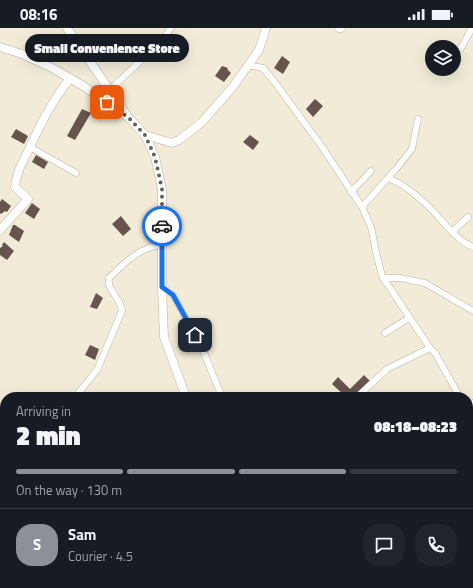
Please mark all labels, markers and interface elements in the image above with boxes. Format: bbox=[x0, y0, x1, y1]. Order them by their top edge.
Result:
text: 08:16 bbox=[20, 3, 57, 26]
callout: Small Convenience Store bbox=[25, 34, 189, 62]
text: Small Convenience Store bbox=[34, 38, 180, 58]
map controls bbox=[425, 40, 461, 76]
button: layers bbox=[425, 40, 461, 76]
pin bbox=[90, 85, 124, 119]
icon: bag bbox=[96, 91, 118, 113]
courier bbox=[142, 206, 182, 246]
icon: car bbox=[151, 215, 173, 237]
pin bbox=[178, 318, 212, 352]
icon: home bbox=[184, 324, 206, 346]
text: Arriving in bbox=[16, 401, 71, 421]
text: 08:18–08:23 bbox=[374, 415, 457, 438]
text: 2 min bbox=[16, 416, 81, 455]
text: On the way · 130 m bbox=[16, 480, 122, 500]
text: Sam bbox=[68, 523, 96, 546]
button: chat bbox=[363, 524, 405, 566]
button: phone bbox=[415, 524, 457, 566]
text: S bbox=[33, 533, 41, 556]
text: Courier · 4.5 bbox=[68, 546, 133, 566]

